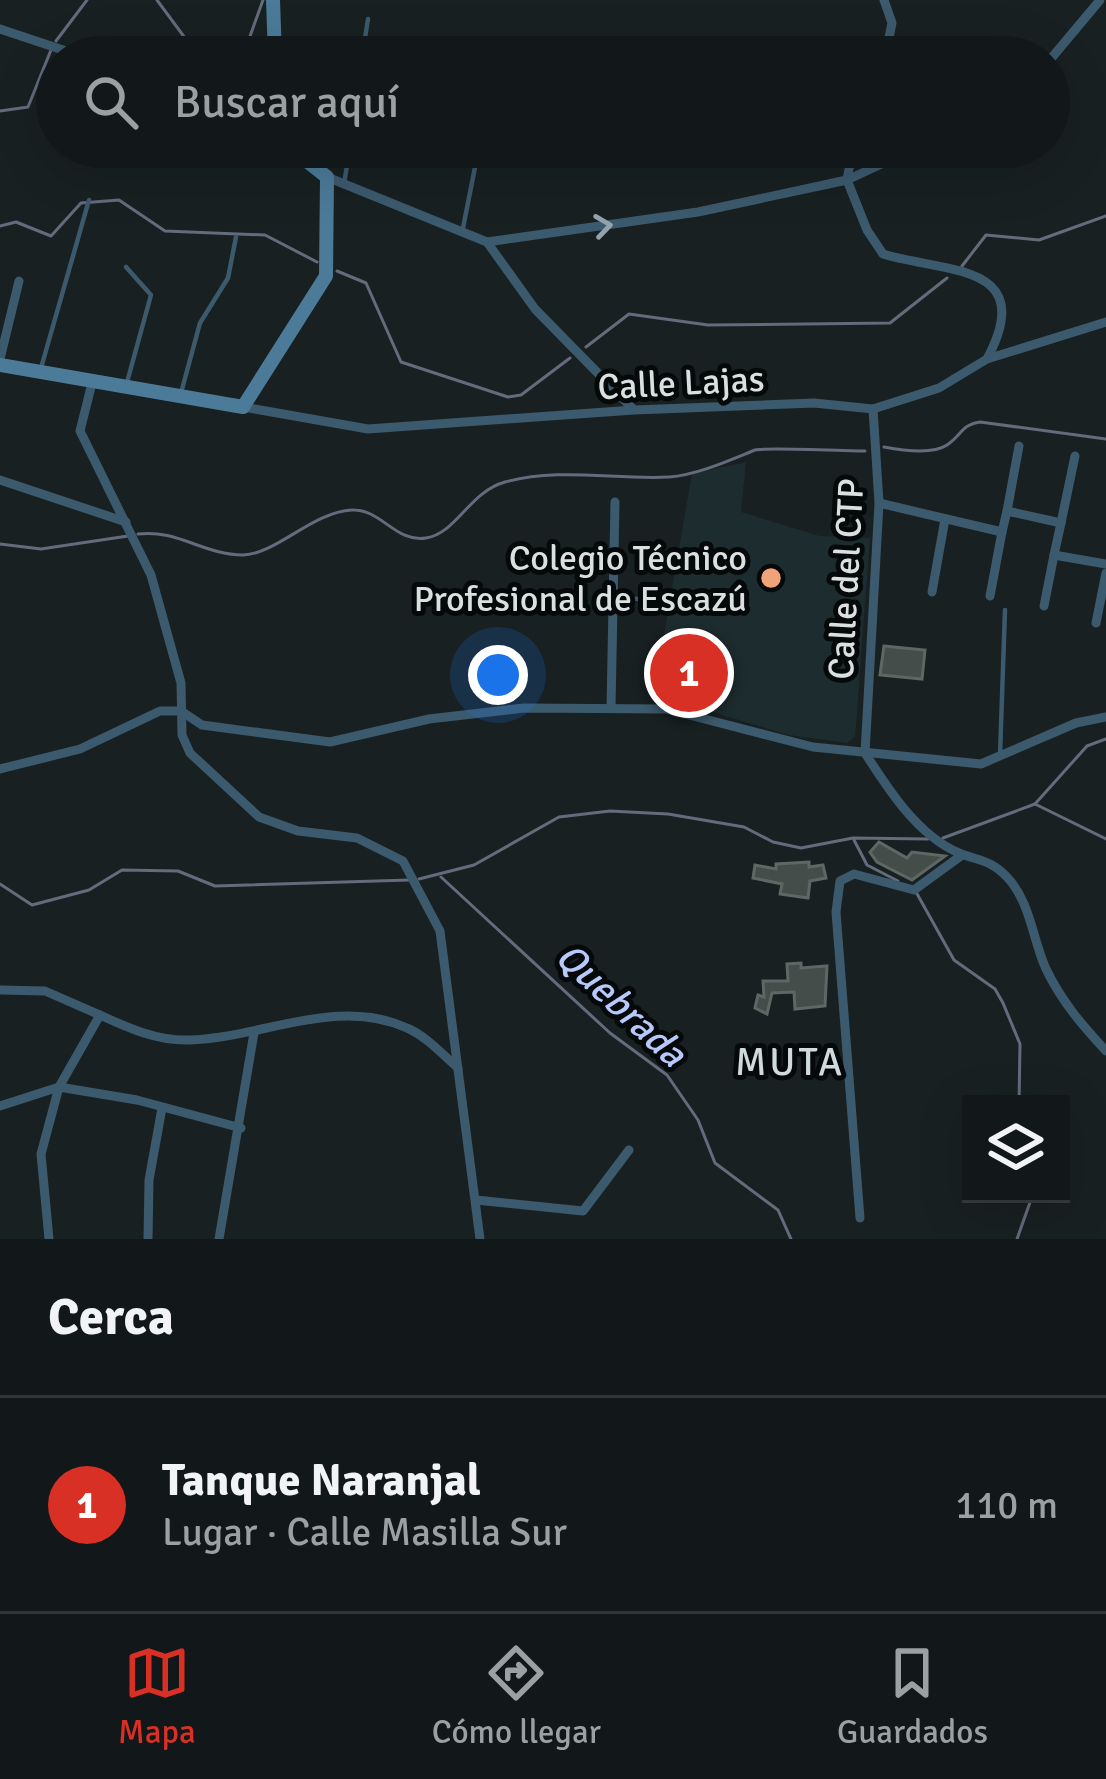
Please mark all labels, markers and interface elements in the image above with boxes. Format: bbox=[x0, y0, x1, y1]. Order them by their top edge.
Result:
search box bbox=[36, 36, 1070, 168]
icon: search bbox=[78, 69, 144, 135]
text: Buscar aquí bbox=[174, 75, 399, 130]
one-way arrow bbox=[594, 214, 613, 240]
street label: Calle Lajas bbox=[597, 357, 766, 410]
street label: Calle del CTP bbox=[819, 477, 874, 681]
place label: Colegio Técnico Profesional de Escazú bbox=[414, 536, 747, 622]
marker: Colegio Técnico Profesional de Escazú bbox=[758, 565, 784, 591]
pin: 1 bbox=[650, 628, 728, 718]
your location bbox=[468, 645, 528, 705]
water label: Quebrada bbox=[546, 932, 697, 1078]
district label: MUTA bbox=[735, 1038, 845, 1086]
map controls bbox=[962, 1095, 1070, 1203]
button: layers bbox=[962, 1095, 1070, 1203]
text: Cerca bbox=[48, 1286, 174, 1349]
text: Tanque Naranjal bbox=[162, 1453, 481, 1508]
text: 1 bbox=[76, 1481, 98, 1529]
text: 110 m bbox=[955, 1481, 1058, 1529]
text: Lugar · Calle Masilla Sur bbox=[162, 1508, 567, 1556]
tab: Mapa bbox=[118, 1640, 196, 1753]
tab: Cómo llegar bbox=[432, 1640, 601, 1753]
tab: Guardados bbox=[837, 1640, 988, 1753]

